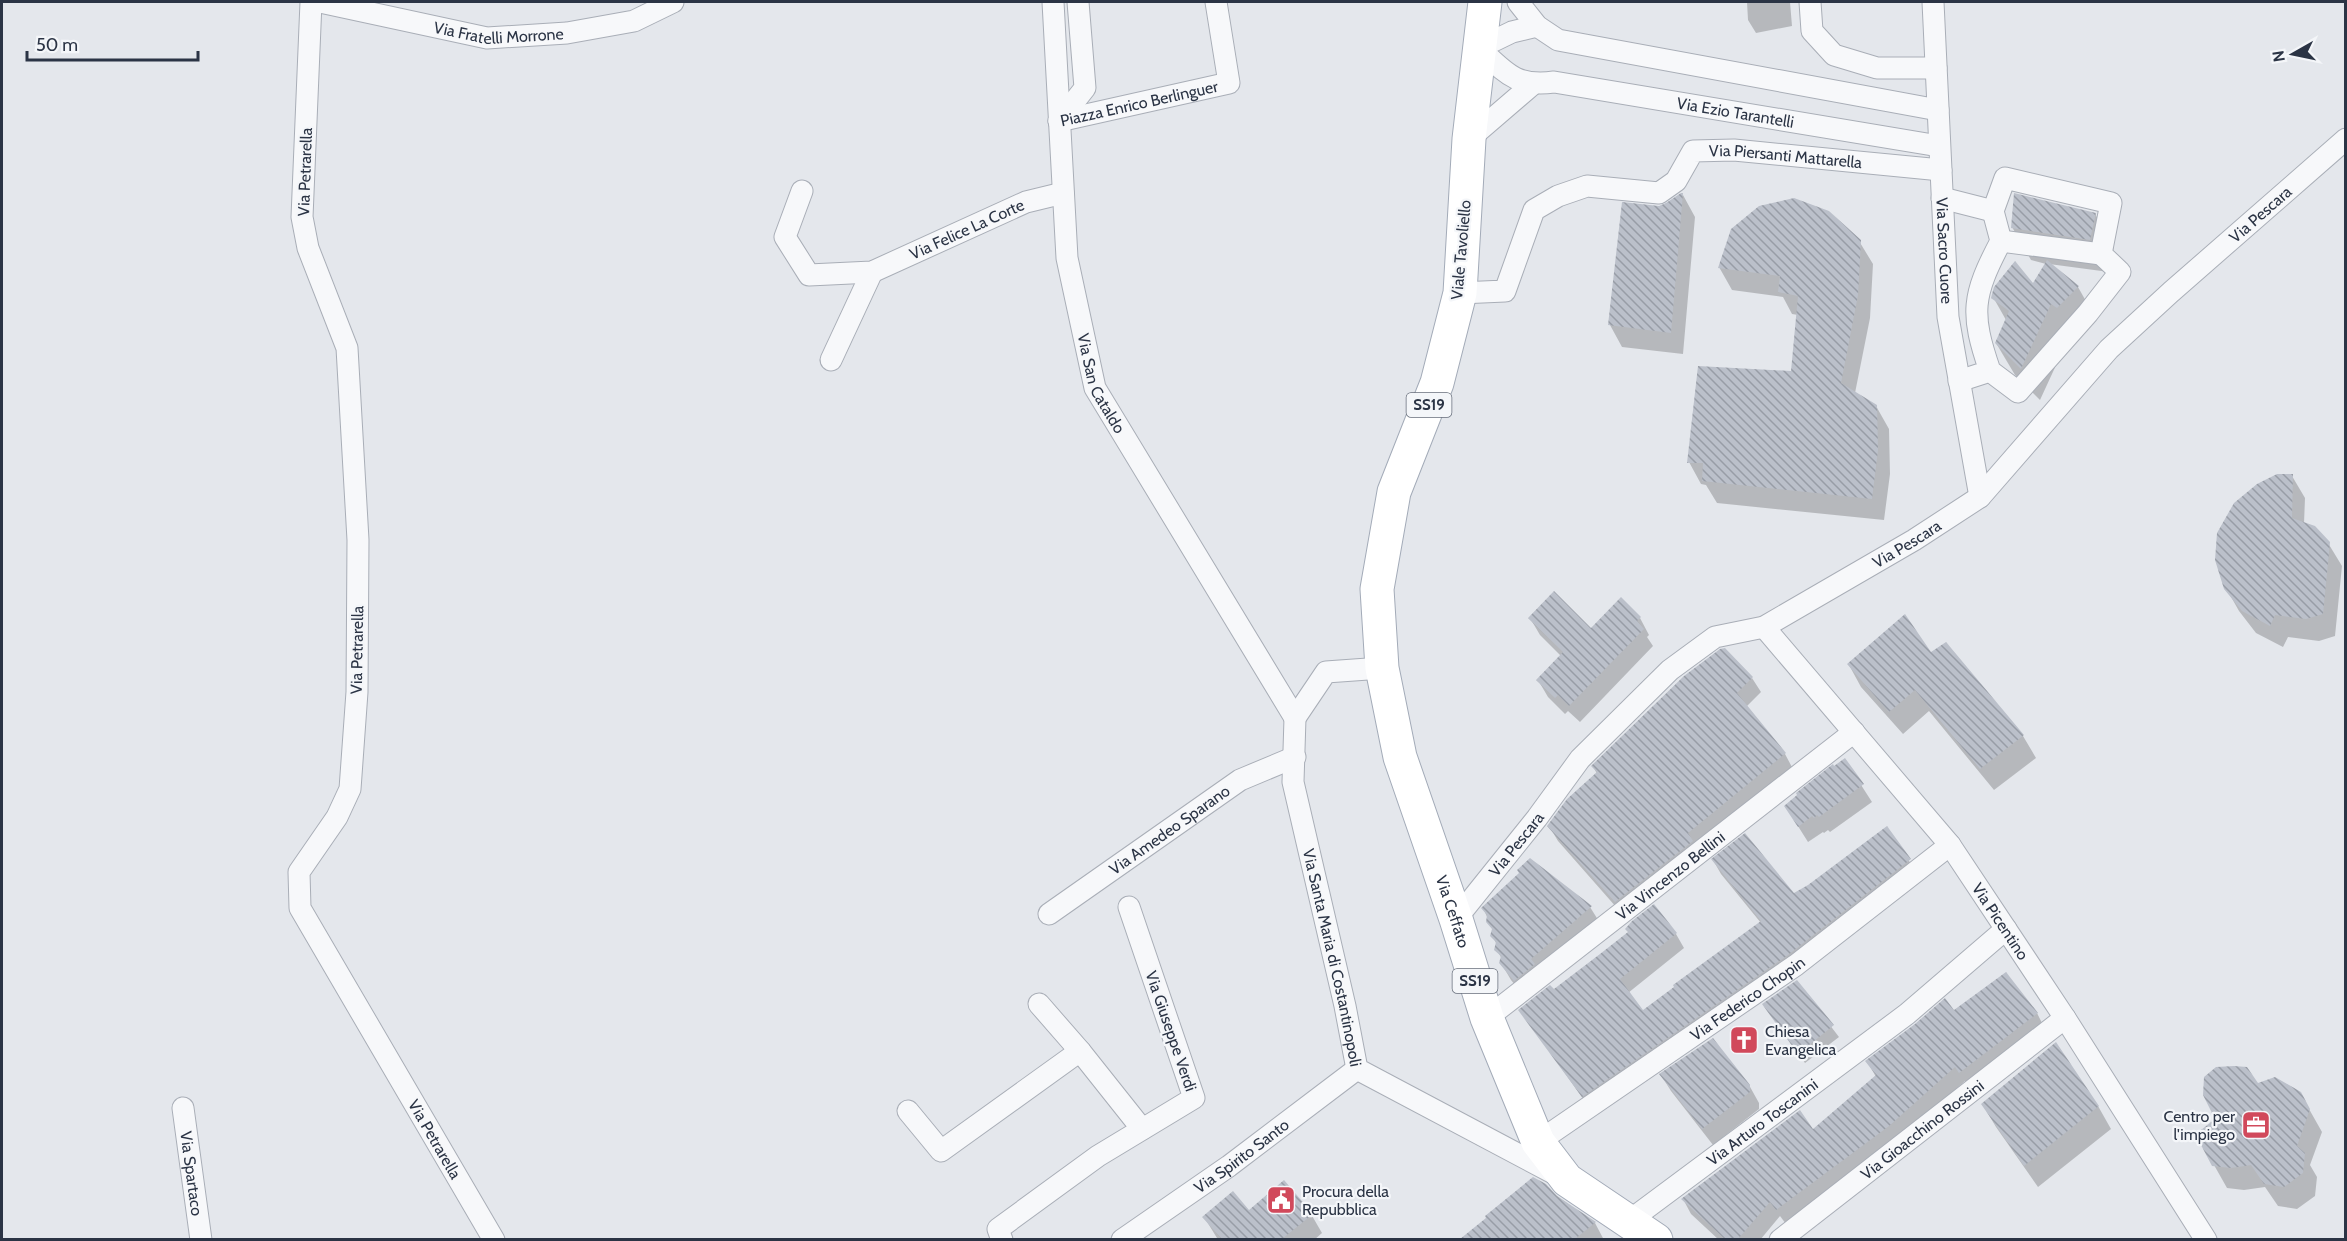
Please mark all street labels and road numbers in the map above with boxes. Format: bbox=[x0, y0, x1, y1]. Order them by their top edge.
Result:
street label: Via Fratelli Morrone bbox=[432, 17, 564, 48]
street label: Piazza Enrico Berlinguer bbox=[1058, 76, 1221, 130]
street label: Via Ezio Tarantelli bbox=[1675, 93, 1796, 131]
street label: Via Petrarella bbox=[294, 127, 316, 217]
street label: Via Piersanti Mattarella bbox=[1709, 140, 1863, 172]
street label: Via Pescara bbox=[2225, 182, 2295, 246]
street label: Via Felice La Corte bbox=[906, 195, 1027, 263]
street label: Via Sacro Cuore bbox=[1933, 197, 1957, 304]
street label: Viale Tavoliello bbox=[1447, 199, 1475, 301]
street label: Via San Cataldo bbox=[1074, 332, 1130, 437]
road number: SS19 bbox=[1406, 393, 1452, 417]
street label: Via Pescara bbox=[1869, 515, 1945, 572]
street label: Via Petrarella bbox=[347, 605, 367, 694]
street label: Via Amedeo Sparano bbox=[1105, 781, 1234, 878]
street label: Via Pescara bbox=[1485, 808, 1548, 880]
street label: Via Vincenzo Bellini bbox=[1612, 827, 1728, 924]
street label: Via Santa Maria di Costantinopoli bbox=[1299, 847, 1366, 1068]
street label: Via Ceffato bbox=[1432, 873, 1474, 950]
street label: Via Picentino bbox=[1968, 879, 2033, 963]
street label: Via Federico Chopin bbox=[1686, 952, 1809, 1044]
street label: Via Giuseppe Verdi bbox=[1141, 968, 1201, 1094]
road number: SS19 bbox=[1452, 969, 1498, 993]
street label: Via Arturo Toscanini bbox=[1703, 1074, 1821, 1169]
street label: Via Gioacchino Rossini bbox=[1857, 1076, 1987, 1183]
street label: Via Petrarella bbox=[404, 1096, 466, 1182]
street label: Via Spirito Santo bbox=[1190, 1115, 1293, 1197]
street label: Via Spartaco bbox=[177, 1130, 207, 1217]

